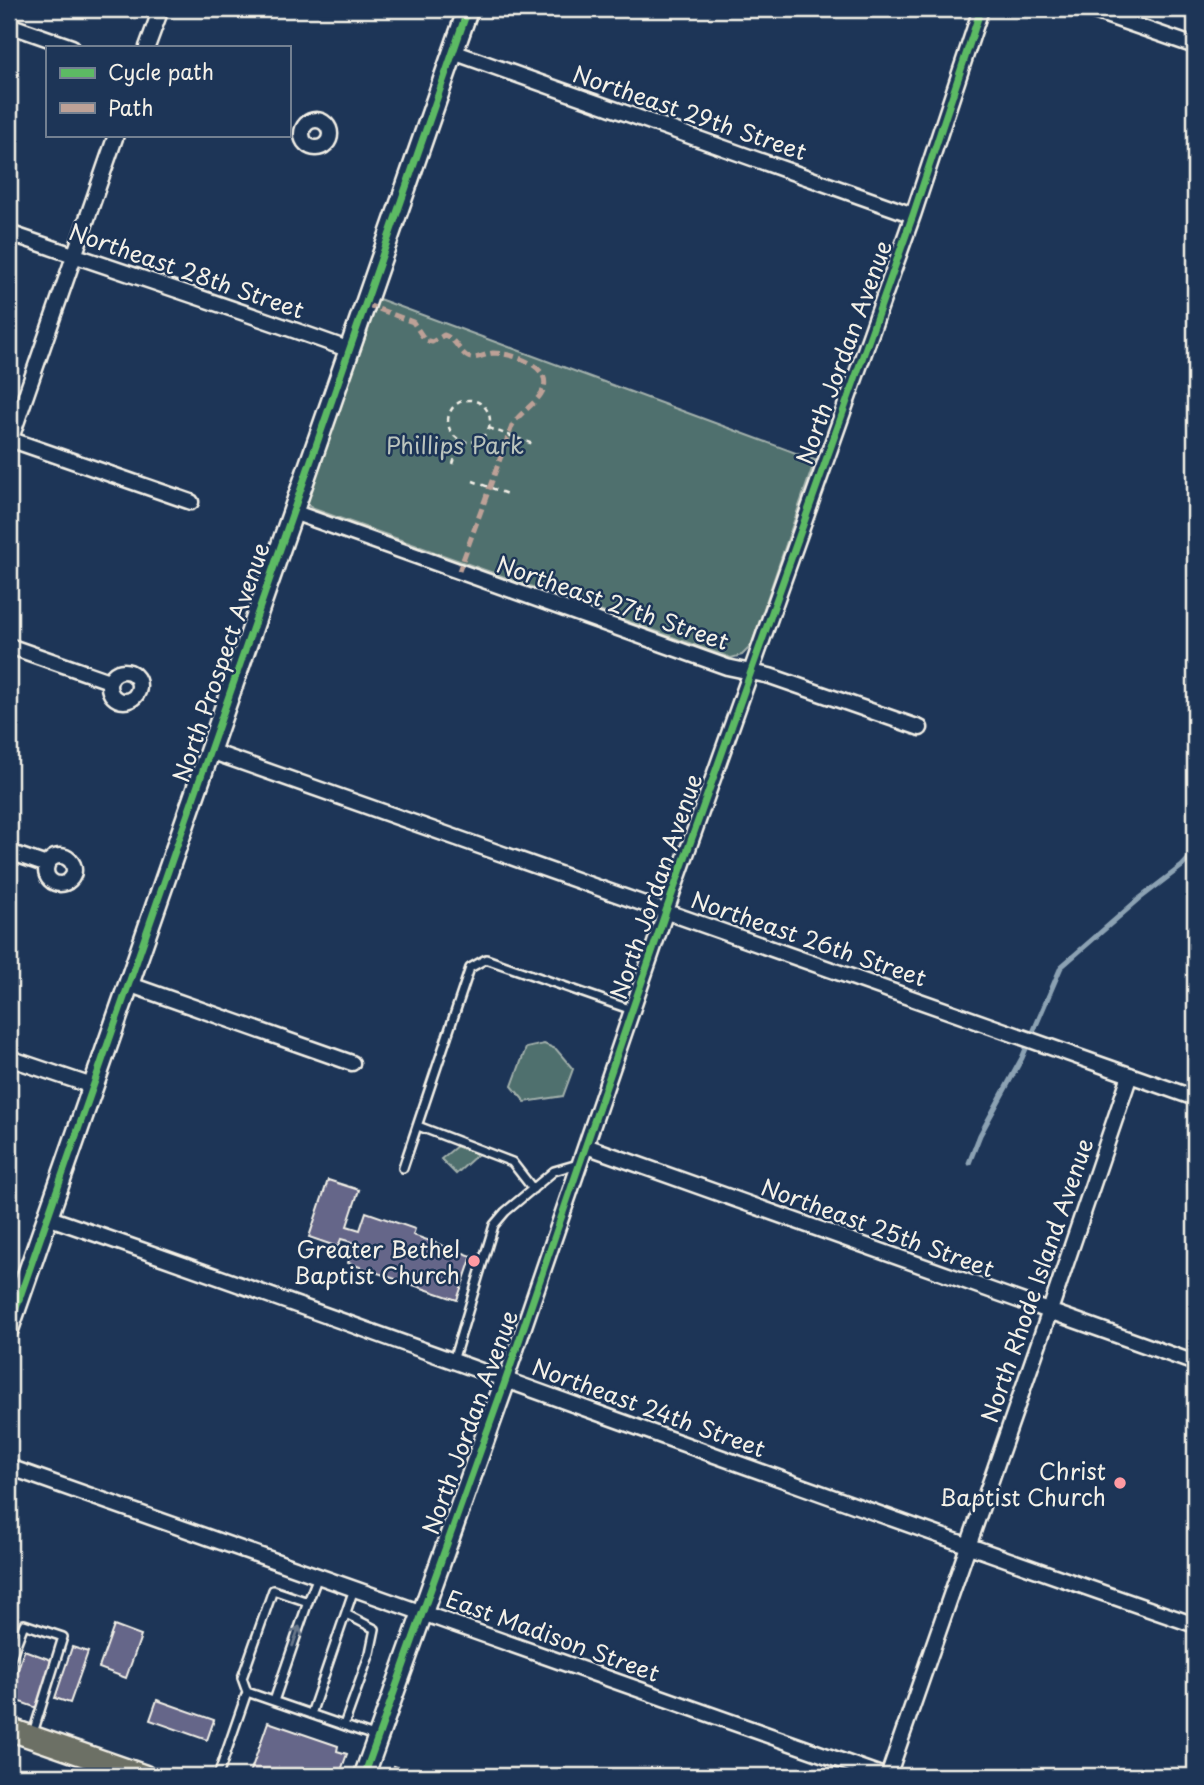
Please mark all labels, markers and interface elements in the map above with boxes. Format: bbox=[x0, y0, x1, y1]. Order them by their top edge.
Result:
legend bbox=[46, 46, 290, 136]
text: Cycle path bbox=[108, 55, 214, 87]
street label: Northeast 29th Street bbox=[568, 56, 812, 168]
text: Path bbox=[108, 91, 153, 123]
street label: Northeast 28th Street bbox=[65, 213, 309, 327]
street label: North Jordan Avenue bbox=[786, 235, 900, 469]
park label: Phillips Park bbox=[386, 427, 524, 462]
street label: North Prospect Avenue bbox=[163, 537, 277, 787]
street label: Northeast 27th Street bbox=[492, 546, 734, 658]
street label: North Jordan Avenue bbox=[600, 769, 710, 1003]
street label: Northeast 26th Street bbox=[687, 881, 931, 995]
street label: North Rhode Island Avenue bbox=[971, 1133, 1101, 1427]
street label: Northeast 25th Street bbox=[756, 1169, 1000, 1285]
place label: Greater Bethel Baptist Church bbox=[293, 1231, 460, 1292]
marker: Greater Bethel Baptist Church bbox=[466, 1253, 482, 1269]
street label: North Jordan Avenue bbox=[412, 1305, 526, 1539]
street label: Northeast 24th Street bbox=[527, 1348, 771, 1466]
place label: Christ Baptist Church bbox=[939, 1453, 1106, 1514]
marker: Christ Baptist Church bbox=[1112, 1475, 1128, 1491]
street label: East Madison Street bbox=[441, 1580, 665, 1690]
one-way arrow bbox=[291, 1626, 304, 1648]

